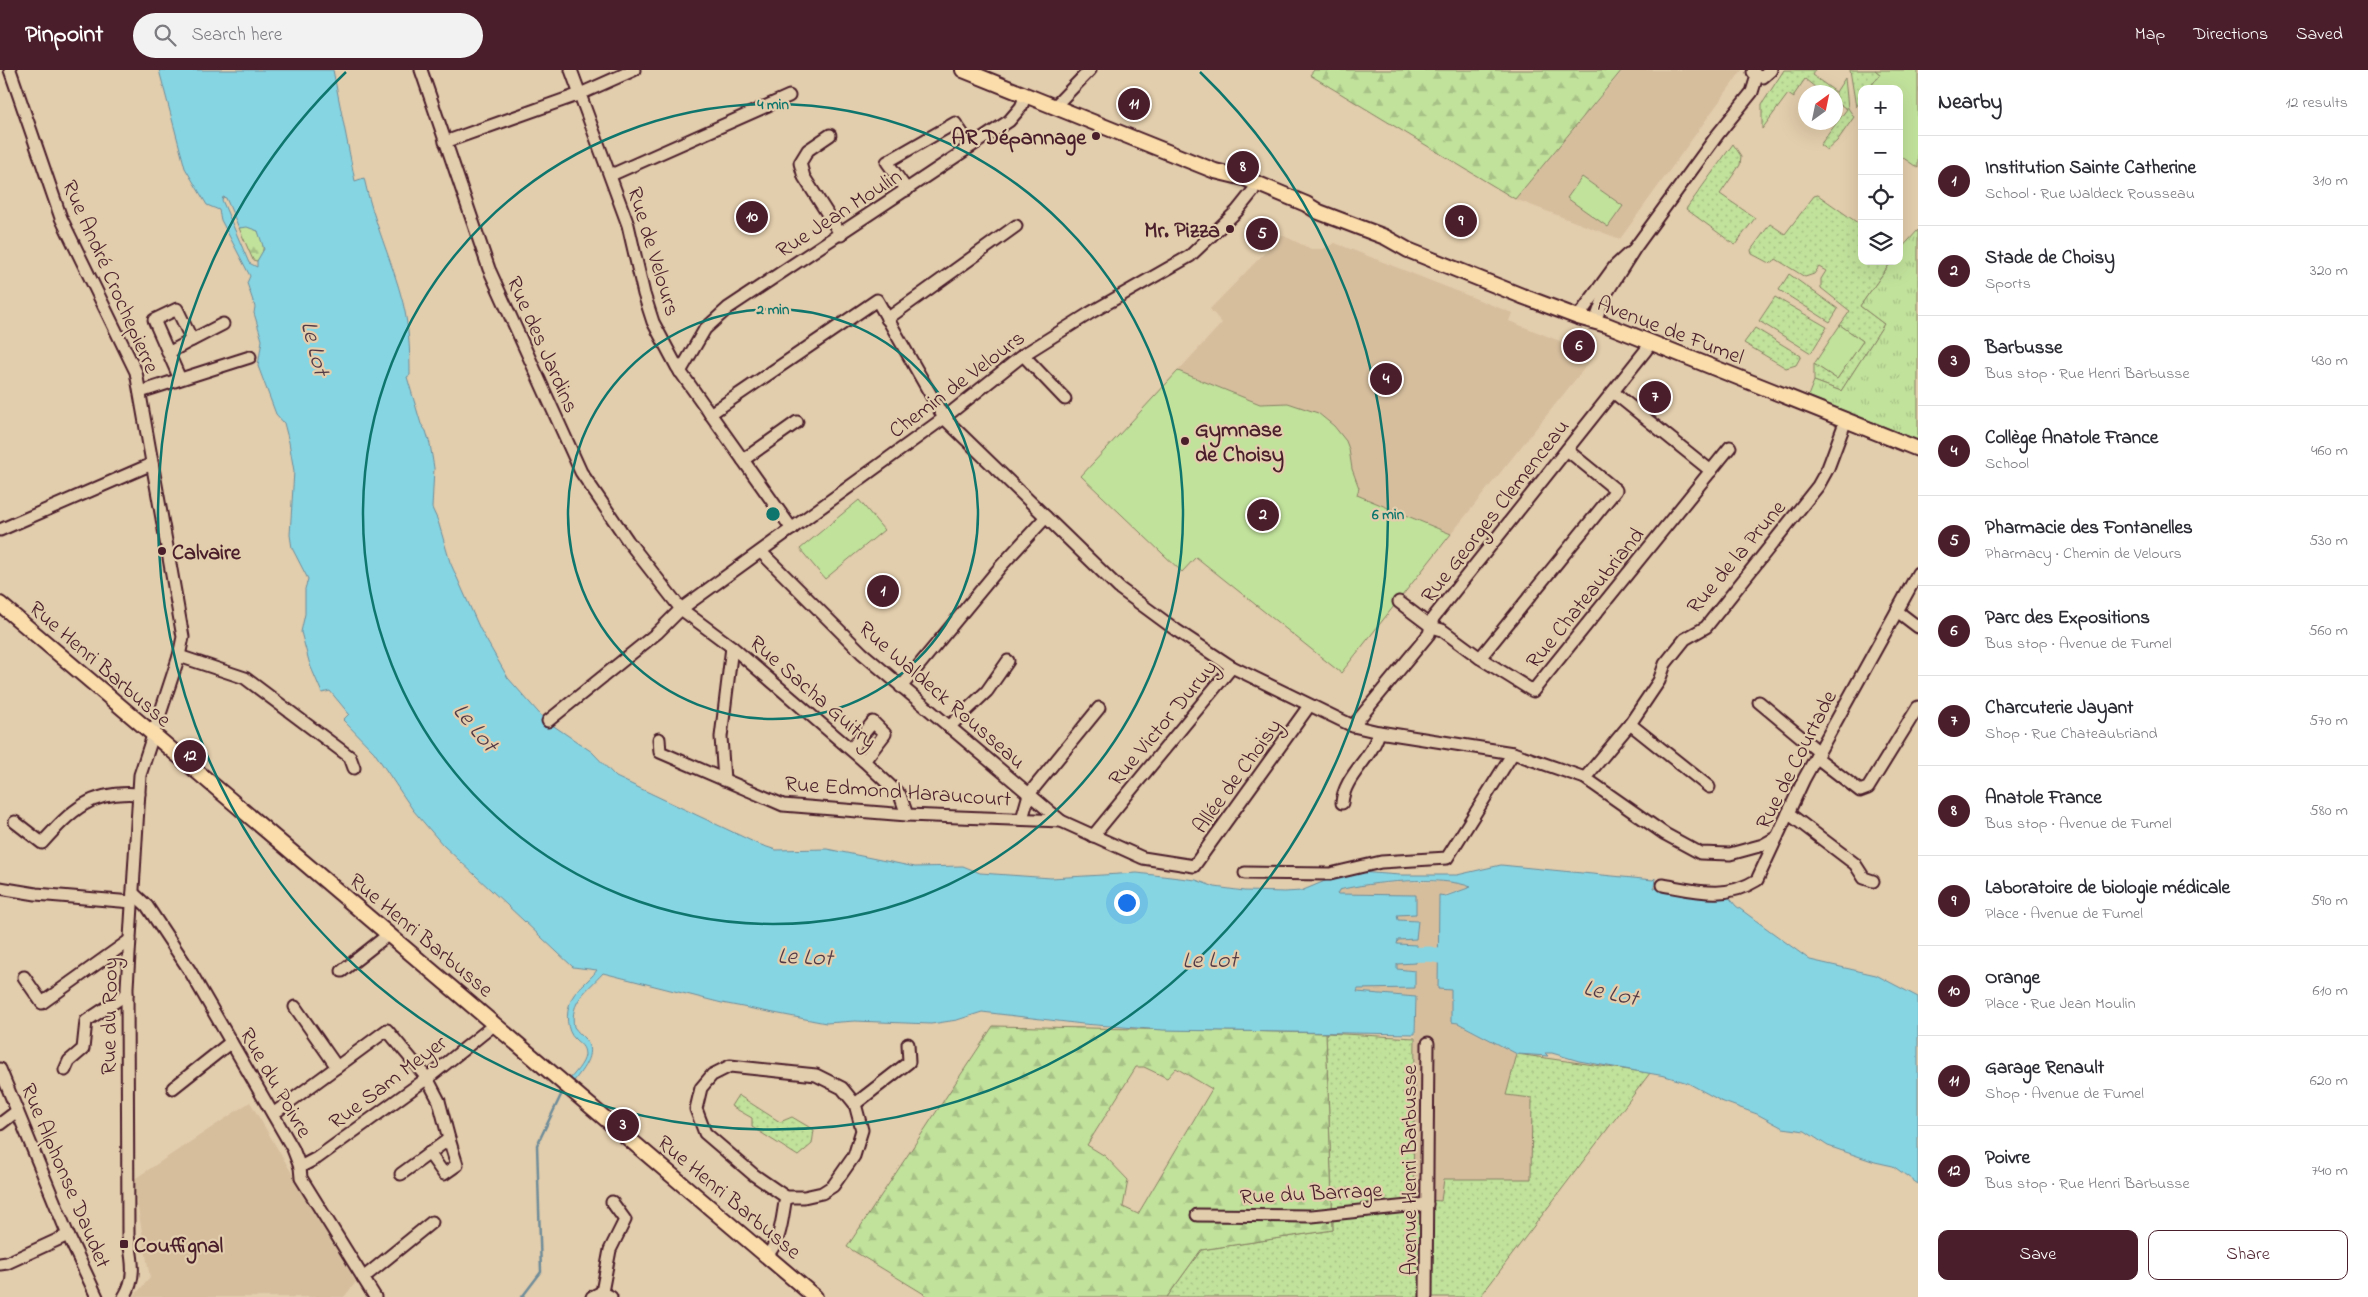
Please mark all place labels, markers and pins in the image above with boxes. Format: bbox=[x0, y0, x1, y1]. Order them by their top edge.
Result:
pin: 11 bbox=[1118, 85, 1150, 123]
place label: AR Dépannage bbox=[952, 123, 1087, 156]
marker: AR Dépannage bbox=[1090, 130, 1102, 142]
pin: 8 bbox=[1227, 148, 1259, 186]
pin: 10 bbox=[736, 198, 768, 236]
pin: 9 bbox=[1445, 202, 1477, 240]
pin: 5 bbox=[1246, 215, 1278, 253]
place label: Mr. Pizza bbox=[1144, 216, 1220, 248]
marker: Mr. Pizza bbox=[1224, 223, 1236, 235]
pin: 6 bbox=[1563, 327, 1595, 365]
pin: 4 bbox=[1370, 360, 1402, 398]
pin: 7 bbox=[1639, 378, 1671, 416]
place label: Gymnase de Choisy bbox=[1195, 415, 1284, 473]
marker: Gymnase de Choisy bbox=[1179, 435, 1191, 447]
pin: 2 bbox=[1247, 496, 1279, 534]
centre of rings bbox=[764, 505, 782, 523]
place label: Calvaire bbox=[172, 538, 242, 570]
marker: Calvaire bbox=[156, 545, 168, 557]
pin: 1 bbox=[867, 572, 899, 610]
pin: 12 bbox=[174, 737, 206, 775]
pin: 3 bbox=[607, 1106, 639, 1144]
place label: Couffignal bbox=[134, 1231, 224, 1264]
marker: Couffignal bbox=[118, 1238, 130, 1250]

